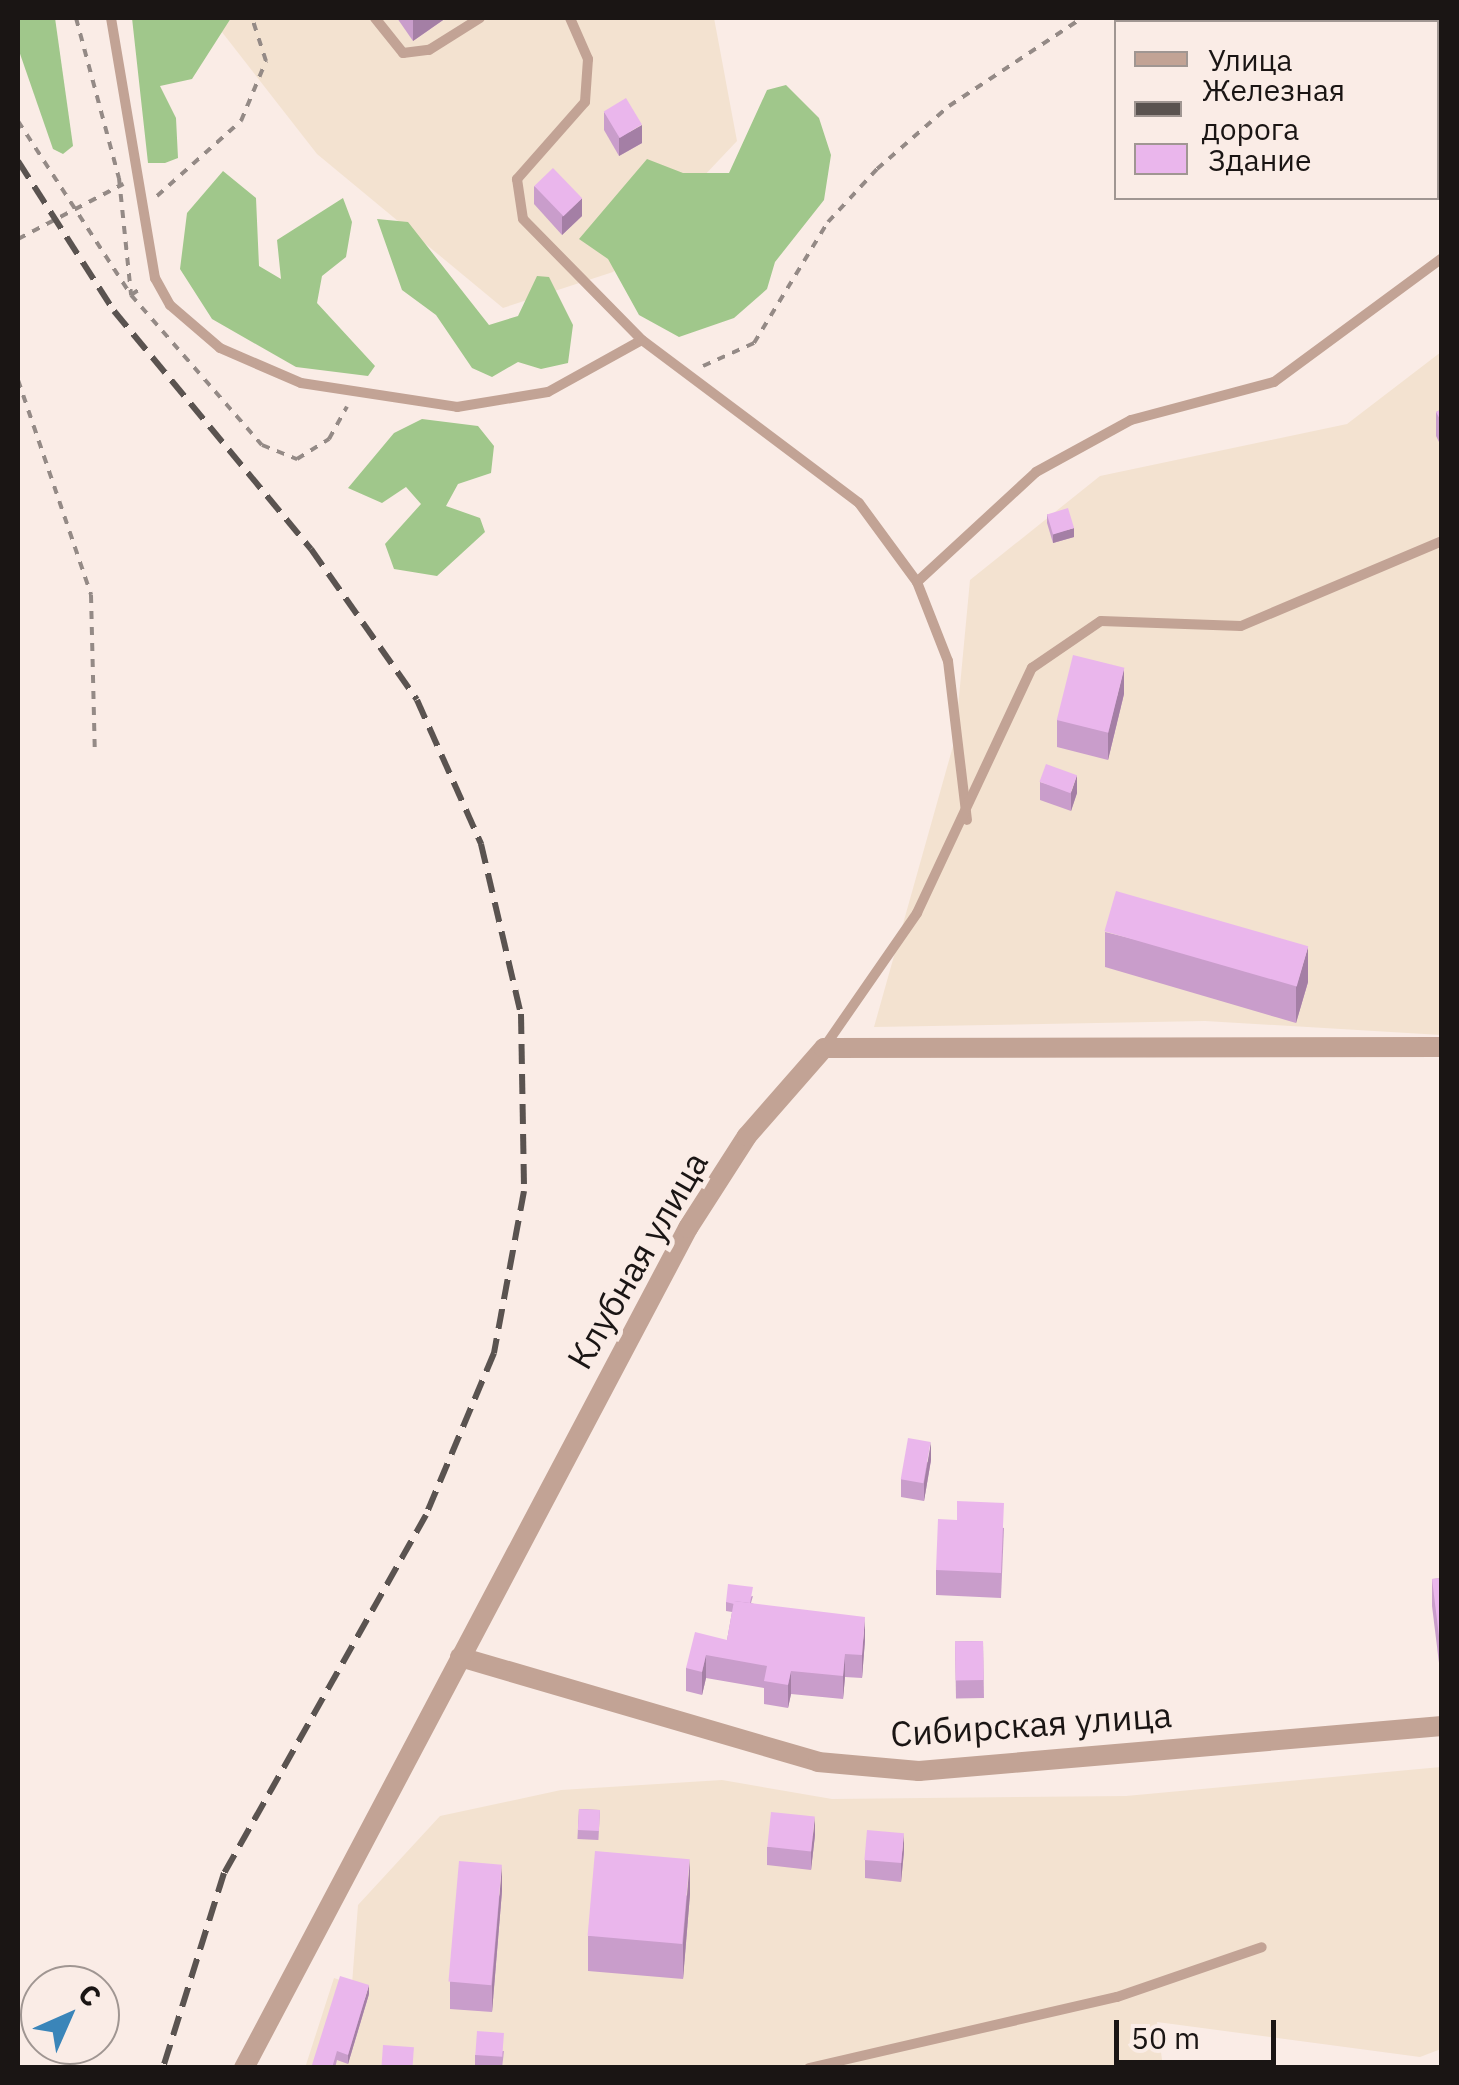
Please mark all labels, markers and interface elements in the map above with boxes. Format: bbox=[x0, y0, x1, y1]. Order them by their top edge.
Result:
legend bbox=[1114, 20, 1439, 200]
text: Улица bbox=[1208, 40, 1293, 79]
text: Железная дорога bbox=[1202, 70, 1345, 148]
text: Здание bbox=[1208, 140, 1311, 179]
street label: Клубная улица bbox=[558, 1144, 716, 1376]
street label: Сибирская улица bbox=[889, 1693, 1173, 1755]
north arrow bbox=[20, 1965, 120, 2065]
text: С bbox=[71, 1975, 110, 2014]
scale bar bbox=[1119, 2000, 1282, 2062]
text: 50 m bbox=[1131, 2018, 1200, 2057]

